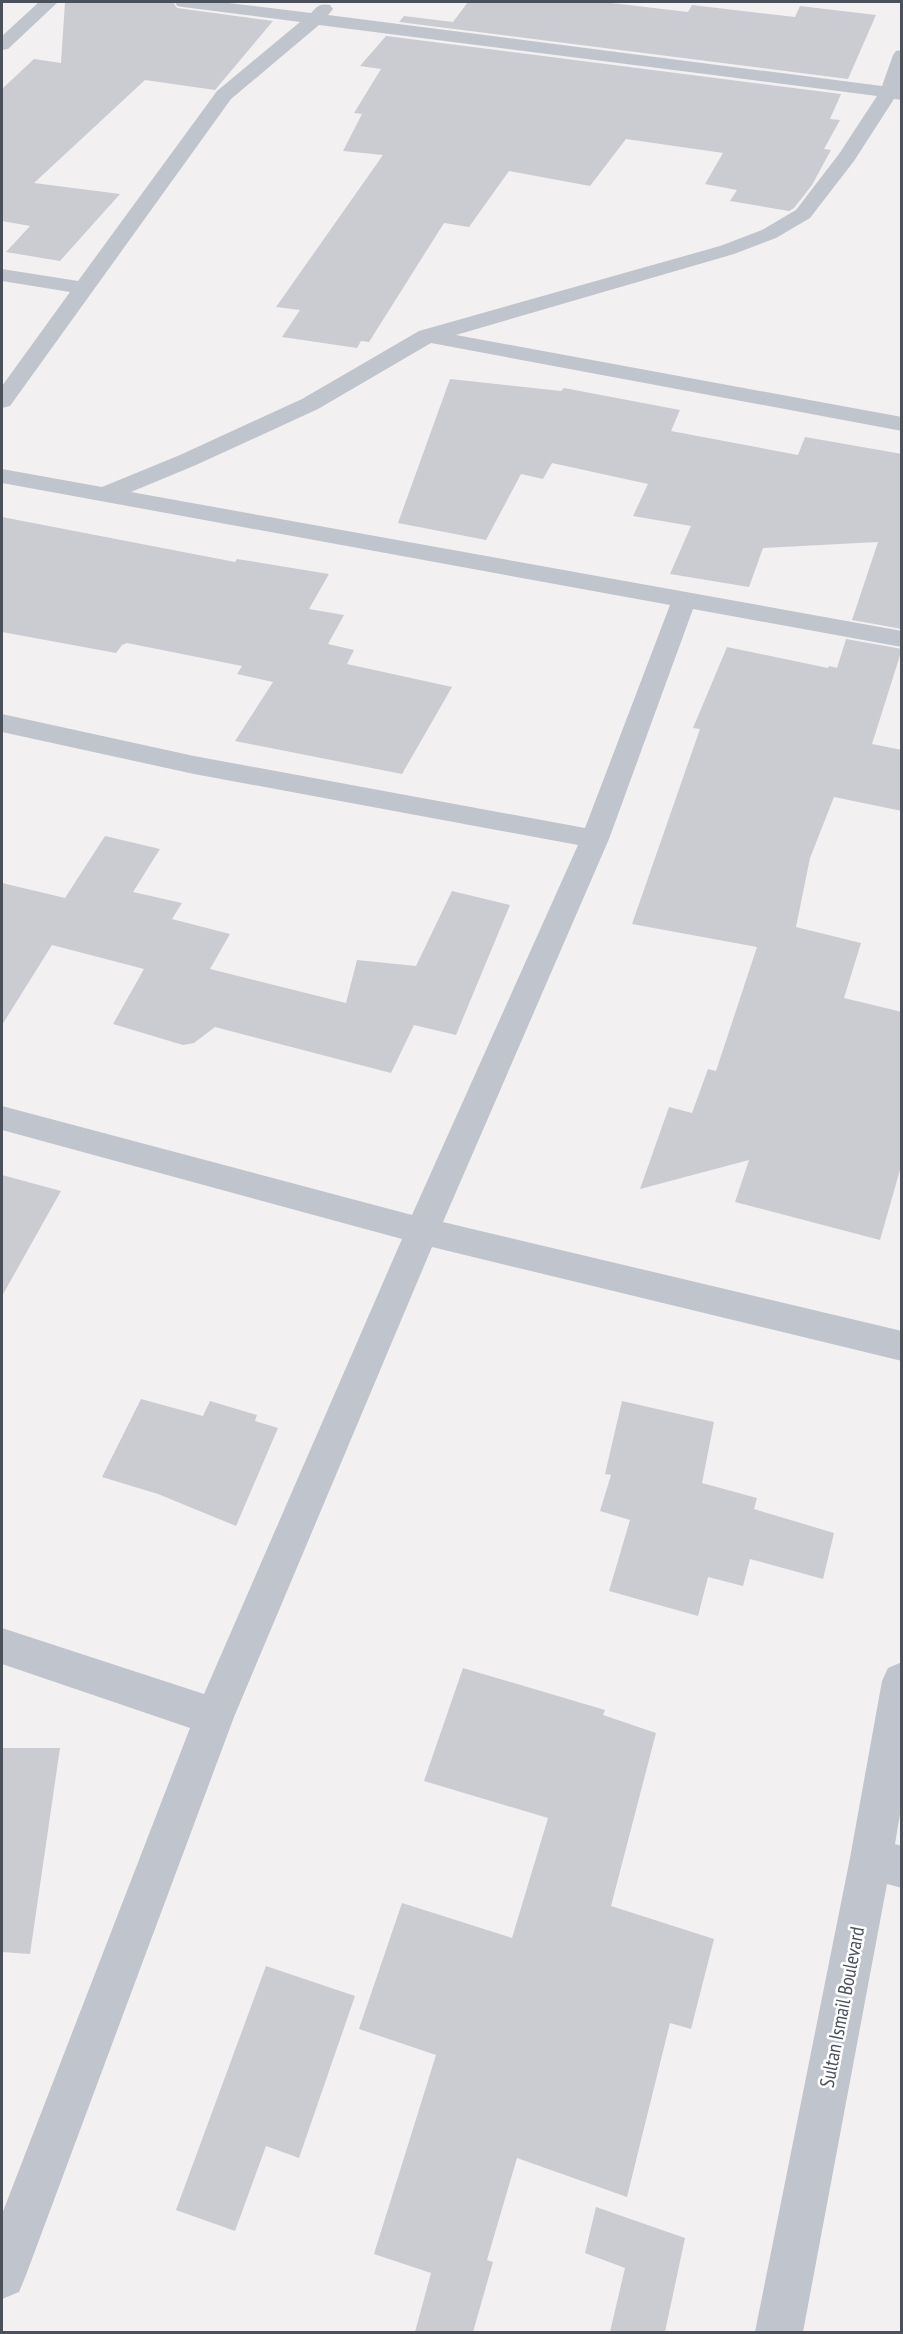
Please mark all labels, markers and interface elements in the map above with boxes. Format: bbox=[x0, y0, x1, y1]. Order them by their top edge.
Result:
street label: Sultan Ismail Boulevard bbox=[814, 1924, 870, 2090]

